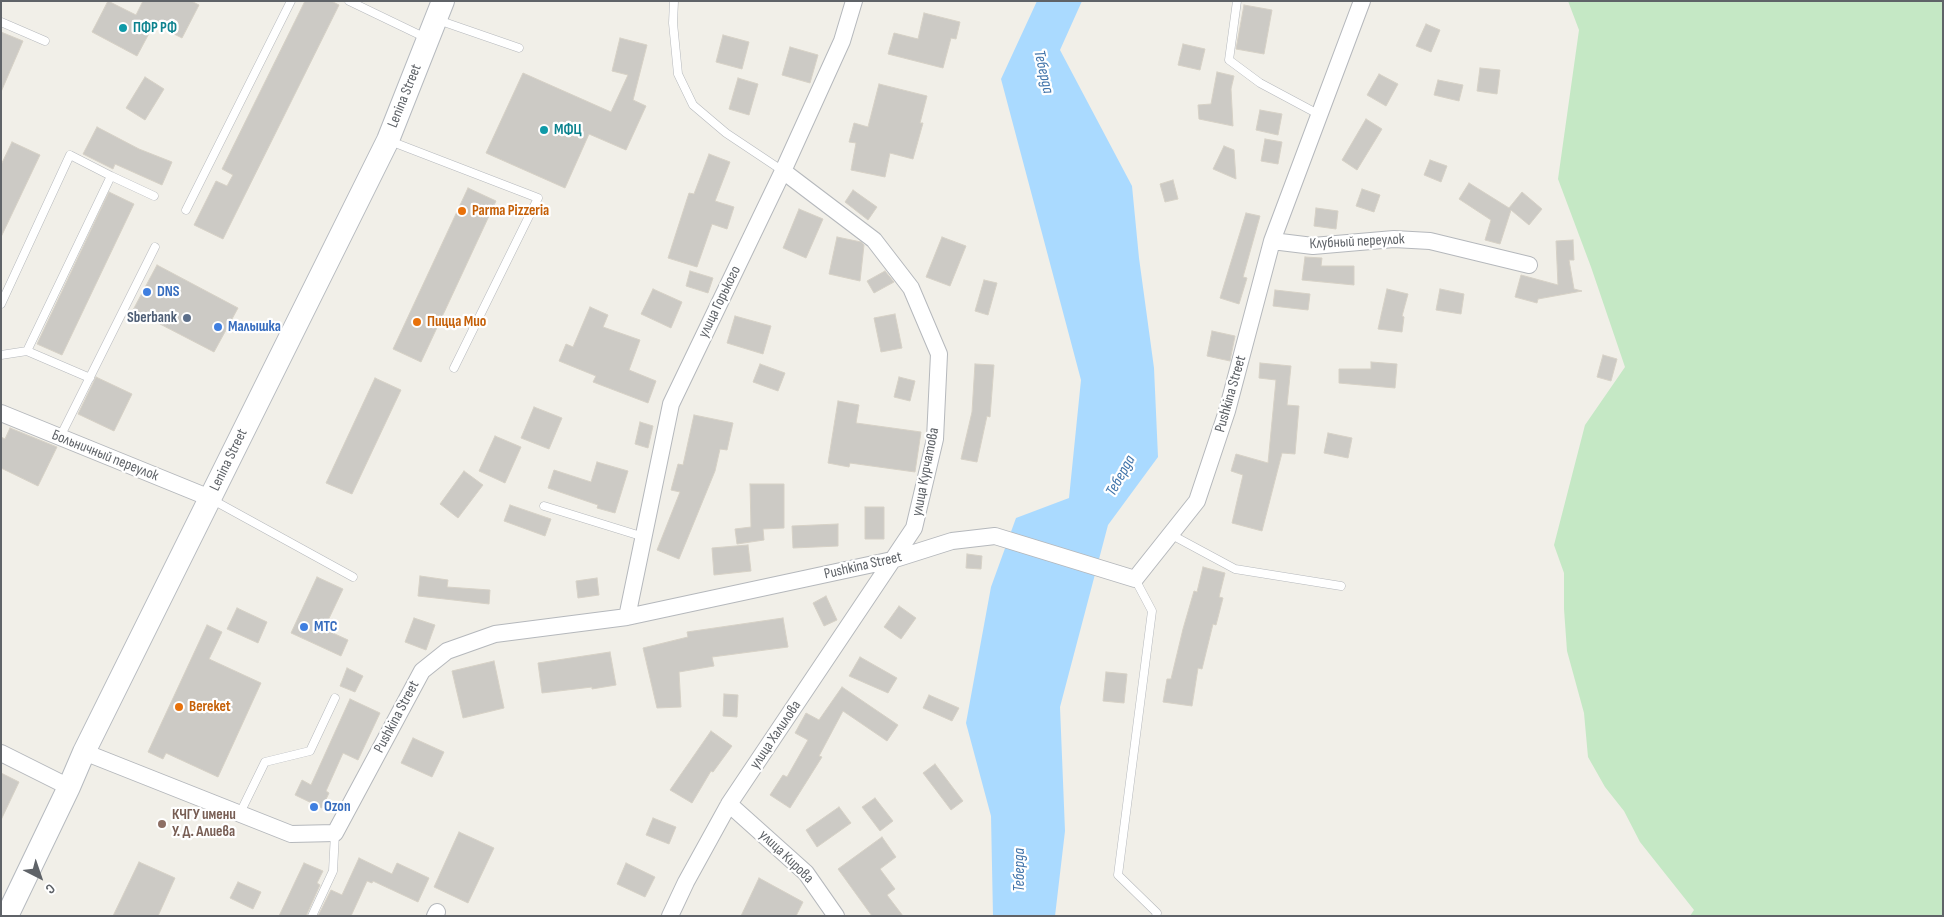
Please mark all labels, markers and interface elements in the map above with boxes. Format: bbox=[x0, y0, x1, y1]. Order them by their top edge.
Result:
place label: ПФР РФ bbox=[133, 19, 177, 37]
marker: ПФР РФ bbox=[117, 22, 129, 34]
water label: Теберда bbox=[1029, 49, 1057, 95]
street label: Lenina Street bbox=[384, 62, 426, 130]
place label: МФЦ bbox=[554, 121, 582, 139]
marker: МФЦ bbox=[538, 124, 550, 136]
place label: Parma Pizzeria bbox=[472, 202, 549, 220]
marker: Parma Pizzeria bbox=[456, 205, 468, 217]
street label: Клубный переулок bbox=[1309, 231, 1405, 253]
street label: улица Горького bbox=[695, 263, 745, 341]
place label: DNS bbox=[157, 283, 180, 301]
marker: DNS bbox=[141, 286, 153, 298]
place label: Sberbank bbox=[127, 309, 177, 327]
marker: Sberbank bbox=[181, 312, 193, 324]
place label: Пицца Мио bbox=[427, 313, 486, 331]
marker: Пицца Мио bbox=[411, 316, 423, 328]
place label: Малышка bbox=[228, 318, 281, 336]
marker: Малышка bbox=[212, 321, 224, 333]
street label: Pushkina Street bbox=[1211, 353, 1251, 435]
street label: Больничный переулок bbox=[49, 426, 161, 486]
street label: Lenina Street bbox=[206, 426, 252, 494]
street label: улица Курчатова bbox=[909, 426, 943, 518]
water label: Теберда bbox=[1102, 452, 1140, 500]
street label: Pushkina Street bbox=[822, 548, 904, 584]
place label: МТС bbox=[314, 618, 337, 636]
marker: МТС bbox=[298, 621, 310, 633]
street label: Pushkina Street bbox=[370, 678, 424, 756]
street label: улица Халилова bbox=[747, 697, 805, 773]
place label: Bereket bbox=[189, 698, 231, 716]
marker: Bereket bbox=[173, 701, 185, 713]
place label: Ozon bbox=[324, 798, 351, 816]
marker: Ozon bbox=[308, 801, 320, 813]
place label: КЧГУ имени У. Д. Алиева bbox=[172, 806, 236, 841]
marker: КЧГУ имени У. Д. Алиева bbox=[156, 818, 168, 830]
street label: улица Кирова bbox=[755, 827, 817, 887]
water label: Теберда bbox=[1010, 848, 1030, 892]
north arrow bbox=[15, 852, 65, 902]
text: С bbox=[42, 880, 58, 897]

